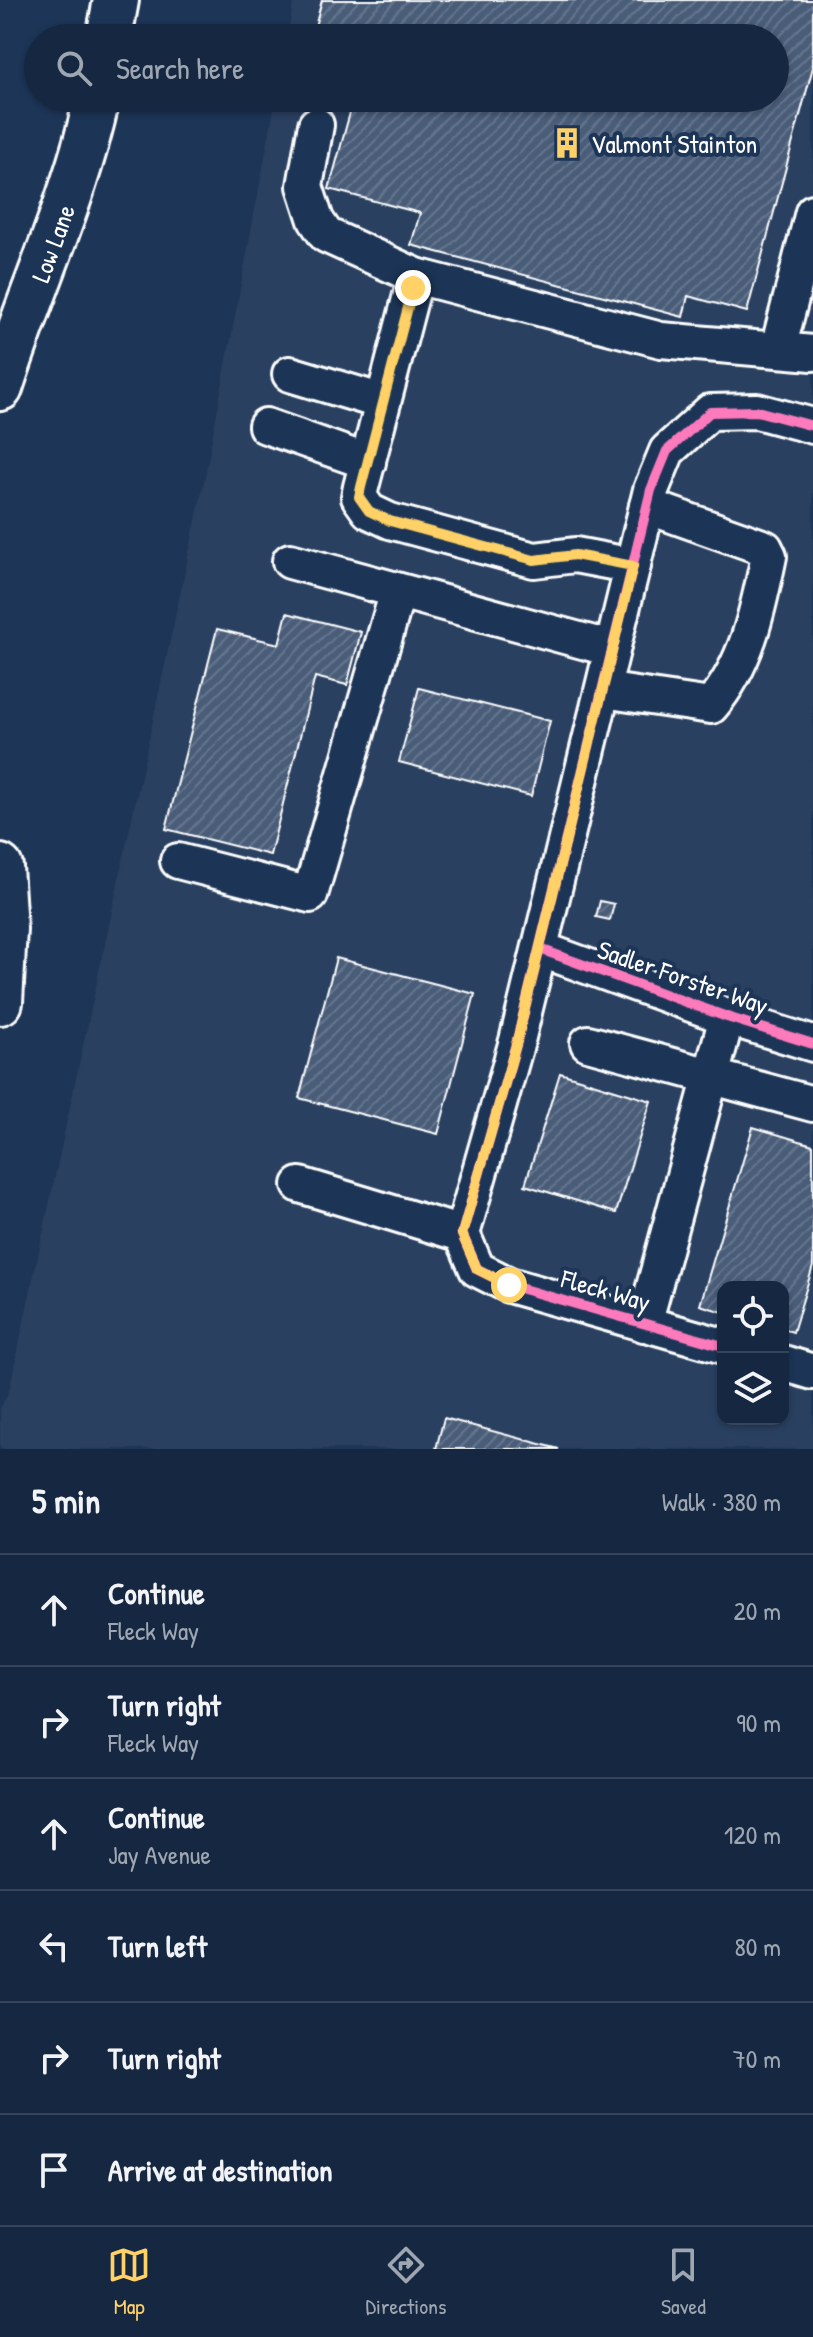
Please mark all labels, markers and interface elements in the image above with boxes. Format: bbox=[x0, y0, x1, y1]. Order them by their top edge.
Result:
search box bbox=[24, 24, 789, 112]
icon: search bbox=[52, 46, 96, 90]
text: Search here bbox=[116, 48, 244, 88]
building icon: Valmont Stainton bbox=[550, 126, 584, 160]
place label: Valmont Stainton bbox=[591, 126, 757, 161]
street label: Low Lane bbox=[22, 200, 83, 287]
route end bbox=[395, 270, 431, 306]
street label: Sadler Forster Way bbox=[593, 931, 773, 1023]
street label: Fleck Way bbox=[556, 1260, 655, 1319]
route start bbox=[491, 1267, 527, 1303]
map controls bbox=[717, 1281, 789, 1425]
button: locate bbox=[717, 1281, 789, 1353]
button: layers bbox=[717, 1353, 789, 1425]
text: 5 min bbox=[32, 1478, 100, 1524]
text: Walk · 380 m bbox=[662, 1484, 781, 1519]
text: Continue bbox=[108, 1573, 205, 1613]
icon: ahead bbox=[32, 1588, 76, 1632]
text: 20 m bbox=[734, 1593, 781, 1628]
text: Fleck Way bbox=[108, 1613, 199, 1648]
text: Turn right bbox=[108, 1685, 221, 1725]
icon: right bbox=[32, 1700, 76, 1744]
text: 90 m bbox=[736, 1705, 781, 1740]
text: Fleck Way bbox=[108, 1725, 199, 1760]
text: Continue bbox=[108, 1797, 205, 1837]
icon: ahead bbox=[32, 1812, 76, 1856]
text: 120 m bbox=[724, 1817, 781, 1852]
text: Jay Avenue bbox=[108, 1837, 211, 1872]
icon: left bbox=[32, 1924, 76, 1968]
text: Turn left bbox=[108, 1926, 207, 1966]
text: 80 m bbox=[734, 1929, 781, 1964]
icon: right bbox=[32, 2036, 76, 2080]
text: Turn right bbox=[108, 2038, 221, 2078]
text: 70 m bbox=[733, 2041, 781, 2076]
icon: arrive bbox=[32, 2148, 76, 2192]
text: Arrive at destination bbox=[108, 2150, 333, 2190]
tab: Map bbox=[107, 2243, 151, 2321]
tab: Directions bbox=[366, 2243, 447, 2321]
tab: Saved bbox=[661, 2243, 706, 2321]

